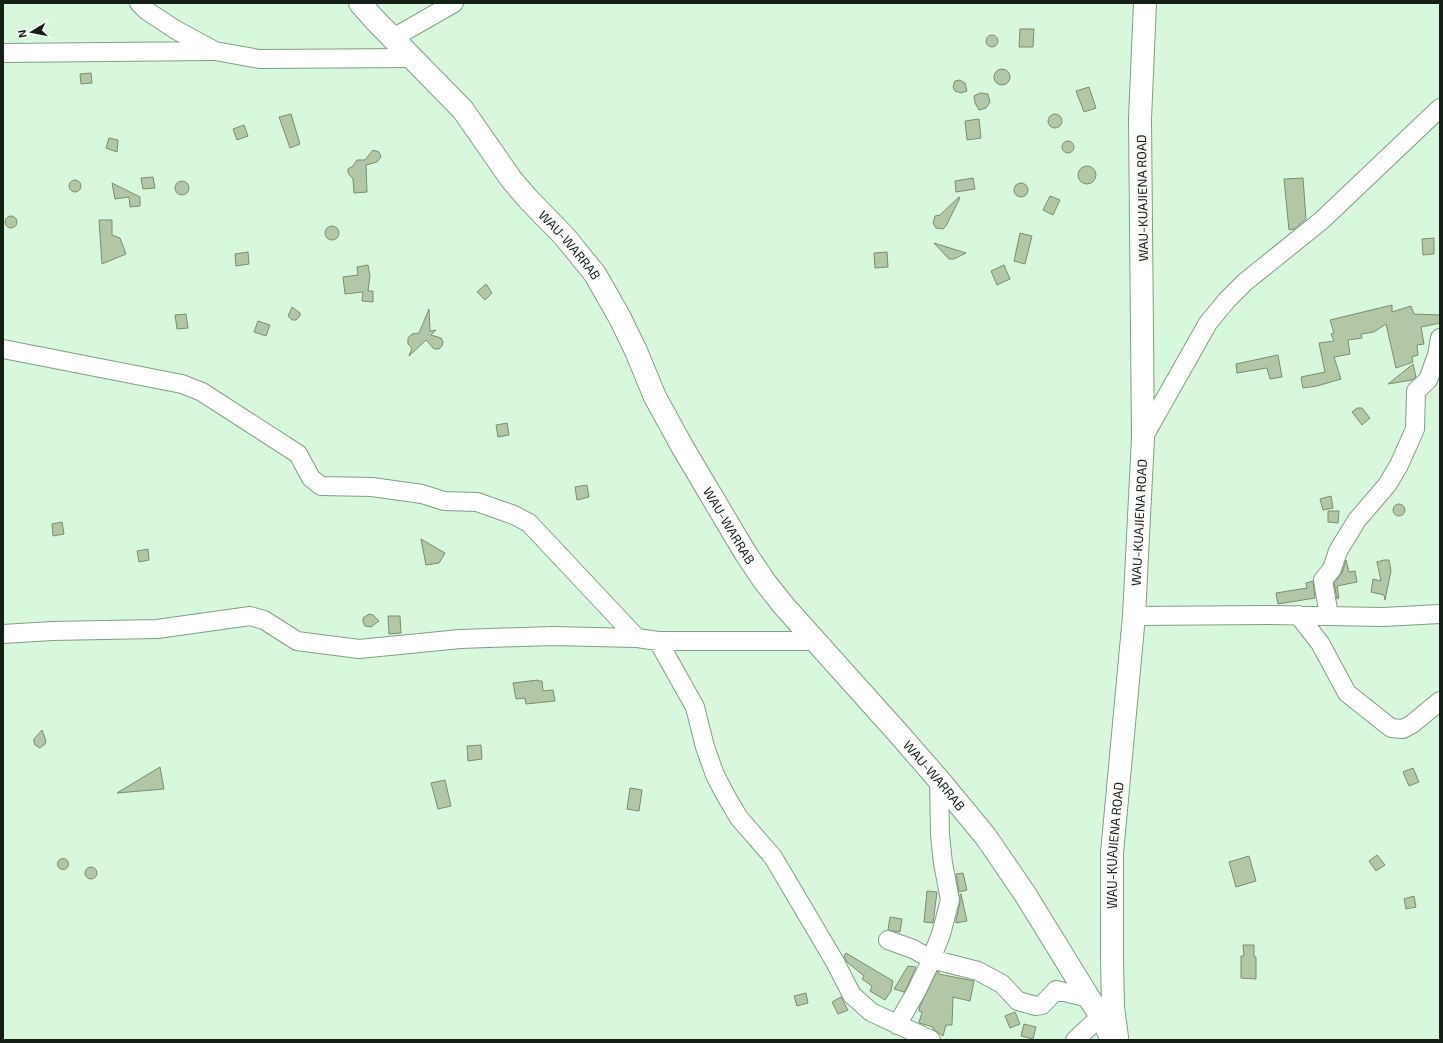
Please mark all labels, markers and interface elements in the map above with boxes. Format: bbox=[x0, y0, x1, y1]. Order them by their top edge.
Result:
north arrow bbox=[12, 12, 52, 52]
text: N bbox=[15, 29, 29, 39]
street label: WAU-KUAJIENA ROAD bbox=[1133, 134, 1151, 262]
street label: WAU-WARRAB bbox=[535, 207, 604, 282]
street label: WAU-KUAJIENA ROAD bbox=[1128, 458, 1150, 586]
street label: WAU-WARRAB bbox=[700, 484, 758, 567]
street label: WAU-WARRAB bbox=[900, 737, 969, 814]
street label: WAU-KUAJIENA ROAD bbox=[1104, 781, 1127, 909]

